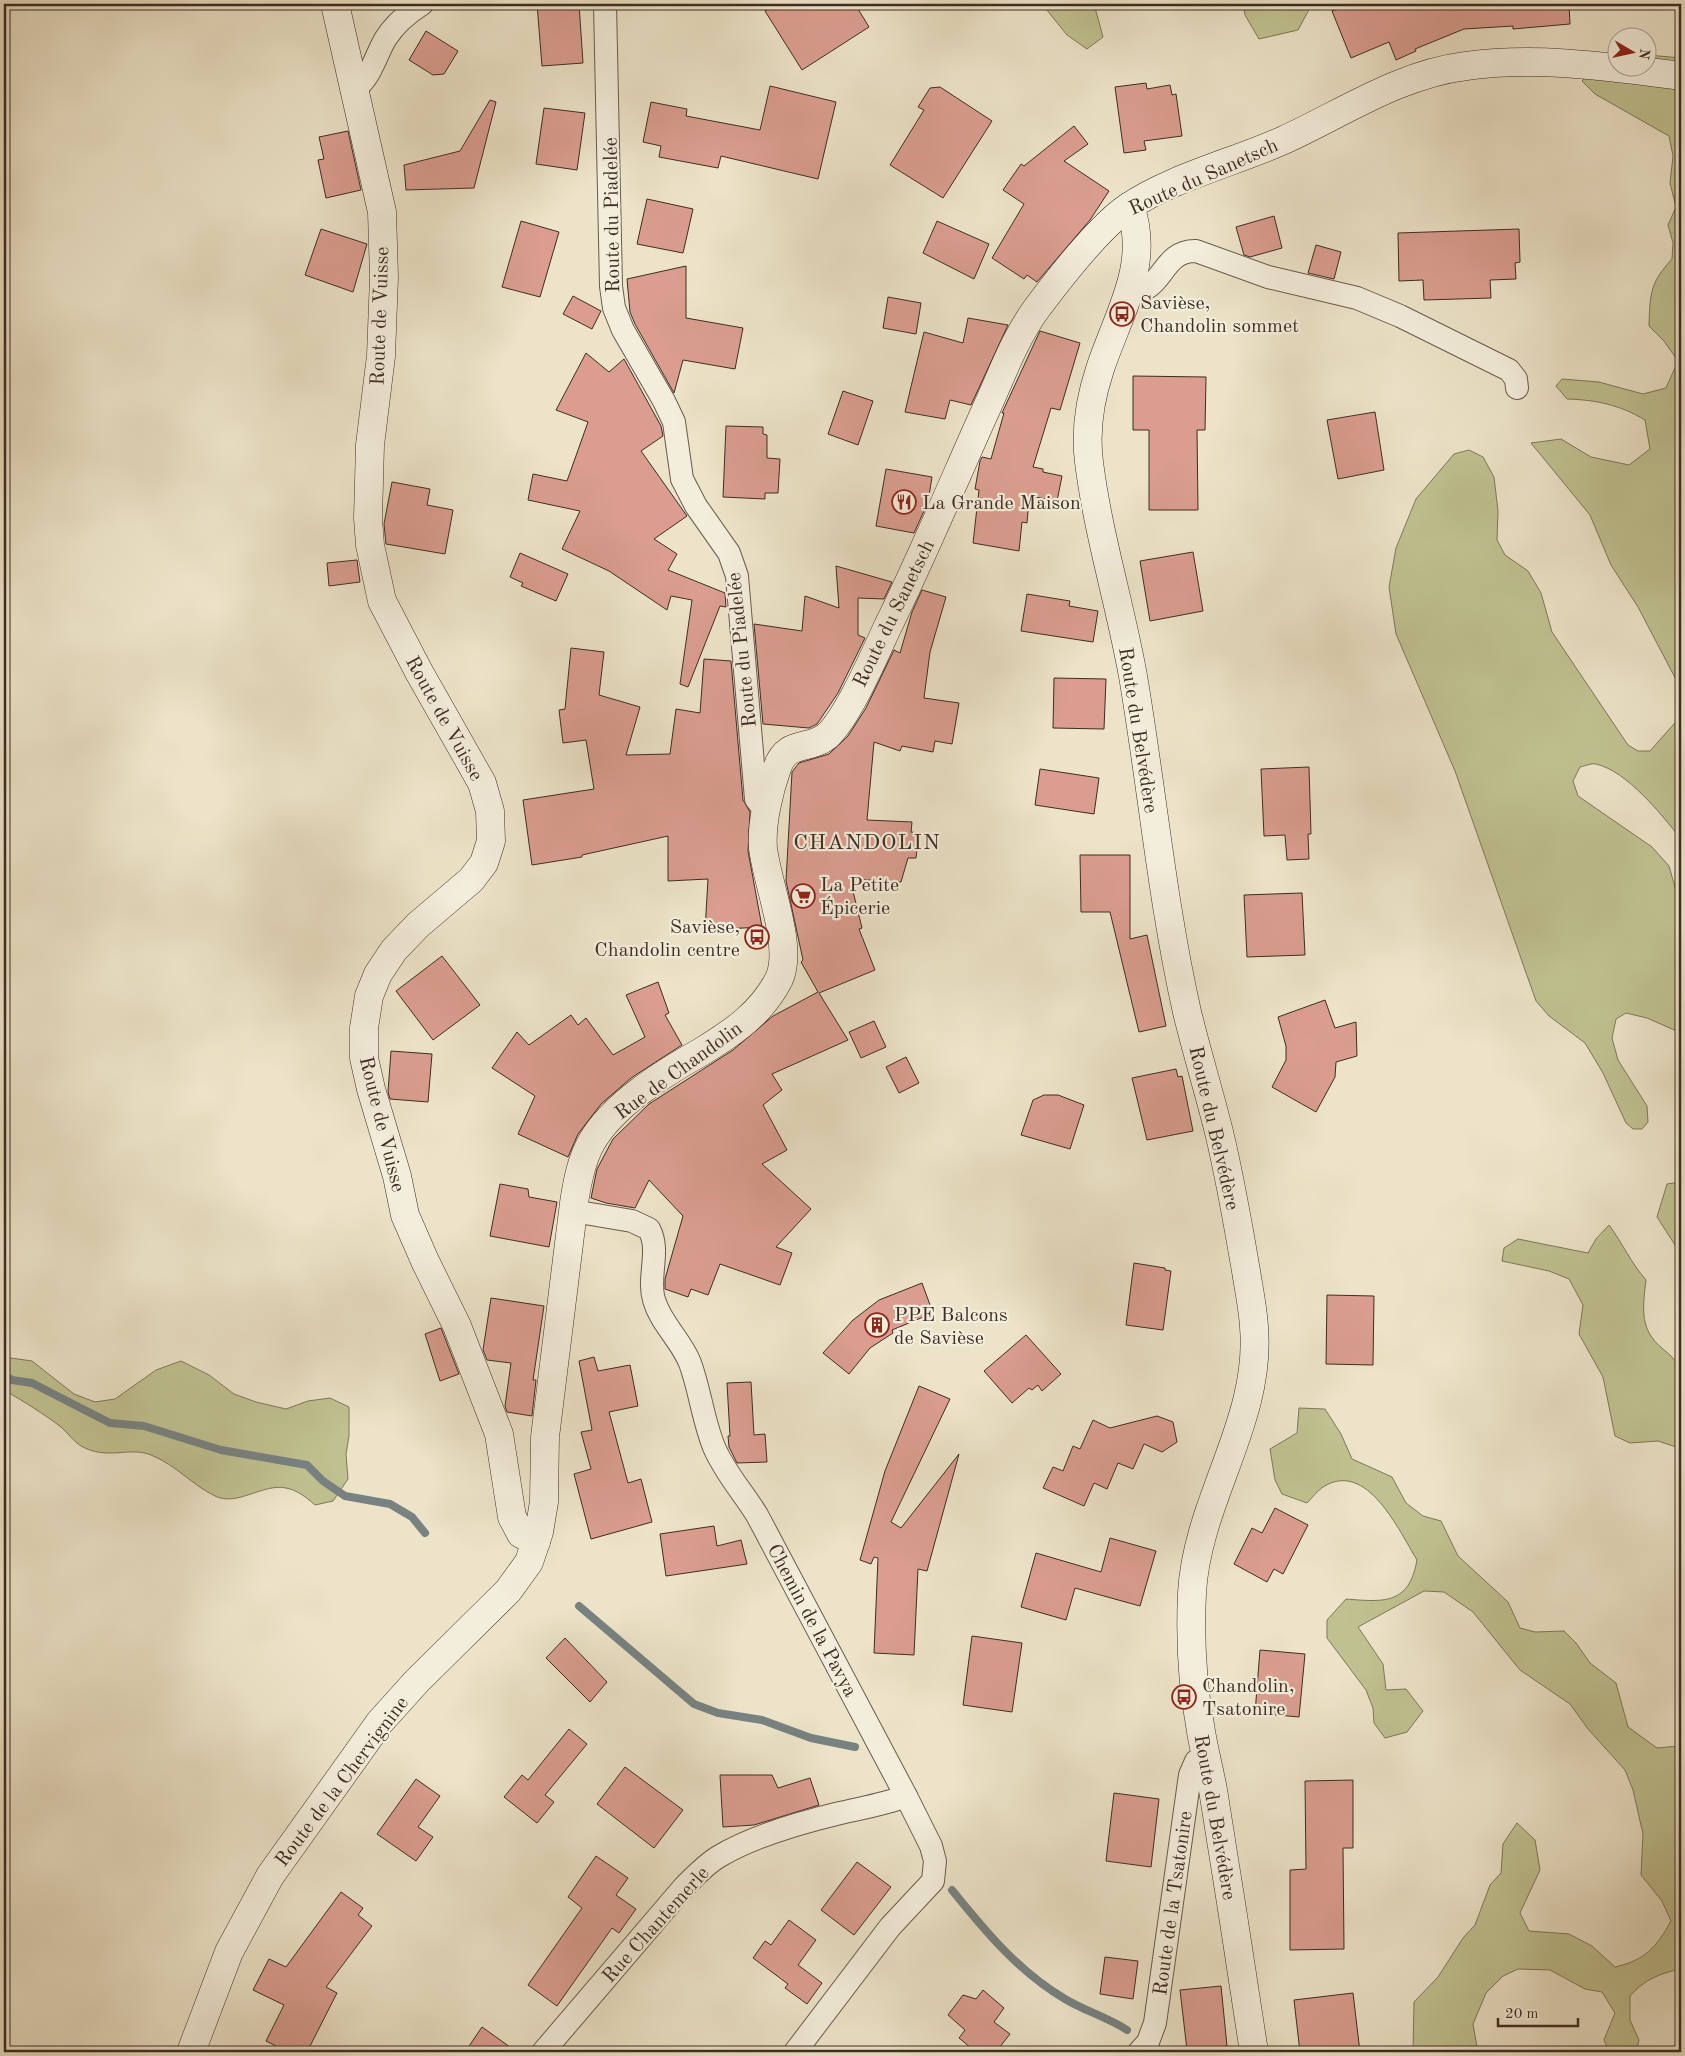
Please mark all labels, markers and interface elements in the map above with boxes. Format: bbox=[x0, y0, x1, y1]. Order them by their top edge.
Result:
north arrow bbox=[1608, 28, 1658, 78]
text: N bbox=[1636, 47, 1652, 61]
street label: Route du Sanetsch bbox=[1126, 136, 1282, 220]
street label: Route du Piadelée bbox=[602, 137, 624, 293]
street label: Route de Vuisse bbox=[369, 246, 393, 386]
place label: Savièse, Chandolin sommet bbox=[1140, 294, 1299, 337]
bus stop icon: Savièse, Chandolin sommet bbox=[1109, 301, 1135, 327]
restaurant icon: La Grande Maison bbox=[891, 489, 917, 515]
place label: La Grande Maison bbox=[922, 494, 1081, 514]
street label: Route du Sanetsch bbox=[851, 537, 939, 691]
street label: Route du Piadelée bbox=[725, 571, 761, 728]
street label: Route du Belvédère bbox=[1114, 646, 1160, 815]
street label: Route de Vuisse bbox=[401, 653, 486, 785]
district label: CHANDOLIN bbox=[793, 832, 941, 854]
place label: La Petite Épicerie bbox=[820, 876, 899, 919]
supermarket icon: La Petite Épicerie bbox=[790, 883, 816, 909]
place label: Savièse, Chandolin centre bbox=[594, 918, 740, 961]
bus stop icon: Savièse, Chandolin centre bbox=[744, 924, 770, 950]
street label: Rue de Chandolin bbox=[612, 1019, 747, 1124]
street label: Route du Belvédère bbox=[1184, 1044, 1242, 1212]
street label: Route de Vuisse bbox=[355, 1055, 408, 1194]
place label: PPE Balcons de Savièse bbox=[894, 1306, 1008, 1349]
building icon: PPE Balcons de Savièse bbox=[864, 1312, 890, 1338]
street label: Chemin de la Pavya bbox=[763, 1541, 860, 1701]
place label: Chandolin, Tsatonire bbox=[1202, 1677, 1295, 1720]
bus stop icon: Chandolin, Tsatonire bbox=[1171, 1684, 1197, 1710]
street label: Route de la Chervignine bbox=[272, 1693, 413, 1871]
street label: Route du Belvédère bbox=[1190, 1733, 1238, 1902]
street label: Route de la Tsatonire bbox=[1151, 1810, 1197, 1997]
street label: Rue Chantemerle bbox=[599, 1863, 714, 1987]
scale bar bbox=[1498, 1996, 1578, 2028]
text: 20 m bbox=[1505, 2007, 1539, 2022]

